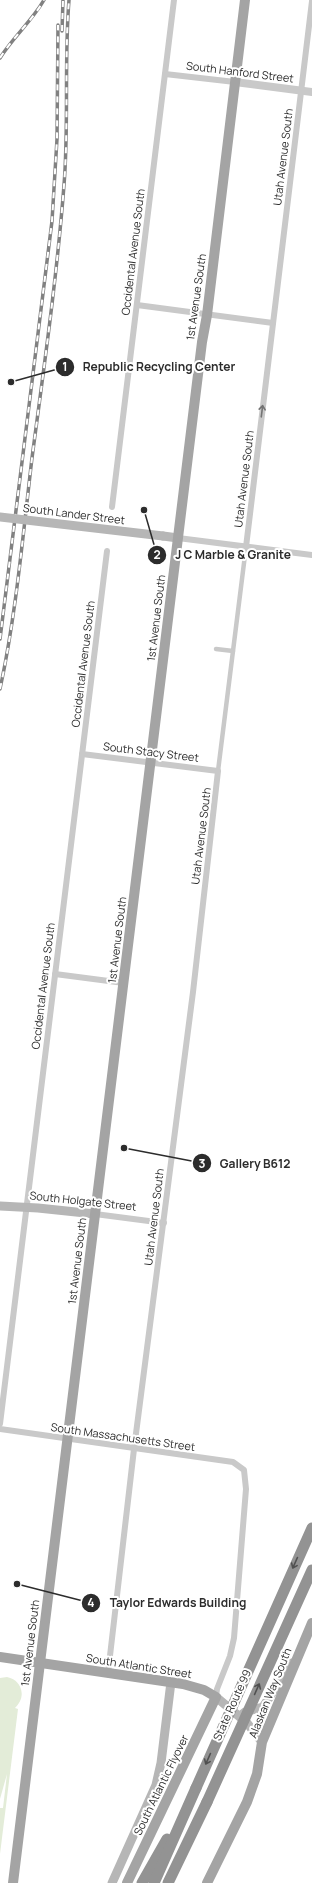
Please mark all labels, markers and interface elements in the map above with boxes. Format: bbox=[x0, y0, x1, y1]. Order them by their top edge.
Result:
street label: South Hanford Street bbox=[185, 57, 295, 86]
street label: Utah Avenue South bbox=[269, 108, 296, 206]
street label: Occidental Avenue South bbox=[117, 188, 148, 316]
street label: 1st Avenue South bbox=[182, 253, 209, 341]
callout: Republic Recycling Center bbox=[55, 355, 244, 379]
text: 1 bbox=[62, 358, 68, 375]
text: Republic Recycling Center bbox=[83, 358, 236, 375]
one-way arrow bbox=[258, 405, 266, 418]
street label: Utah Avenue South bbox=[230, 430, 257, 528]
street label: South Lander Street bbox=[22, 500, 126, 527]
callout: J C Marble & Granite bbox=[147, 543, 299, 567]
text: 2 bbox=[153, 546, 161, 563]
text: J C Marble & Granite bbox=[175, 546, 291, 563]
street label: 1st Avenue South bbox=[143, 574, 168, 662]
street label: Occidental Avenue South bbox=[67, 600, 98, 728]
street label: South Stacy Street bbox=[102, 738, 200, 765]
street label: Utah Avenue South bbox=[187, 787, 214, 885]
street label: 1st Avenue South bbox=[104, 896, 129, 984]
street label: Occidental Avenue South bbox=[27, 922, 58, 1050]
callout: Gallery B612 bbox=[192, 1151, 298, 1175]
text: 3 bbox=[199, 1155, 206, 1172]
text: Gallery B612 bbox=[220, 1155, 290, 1172]
street label: Utah Avenue South bbox=[140, 1168, 167, 1266]
street label: South Holgate Street bbox=[29, 1187, 137, 1214]
street label: 1st Avenue South bbox=[64, 1217, 89, 1305]
street label: South Massachusetts Street bbox=[50, 1419, 196, 1454]
one-way arrow bbox=[291, 1557, 298, 1569]
callout: Taylor Edwards Building bbox=[81, 1591, 254, 1615]
text: 4 bbox=[87, 1594, 95, 1611]
text: Taylor Edwards Building bbox=[110, 1594, 246, 1611]
street label: 1st Avenue South bbox=[17, 1599, 42, 1687]
street label: Alaskan Way South bbox=[245, 1645, 294, 1740]
street label: South Atlantic Street bbox=[85, 1650, 193, 1681]
street label: State Route 99 bbox=[209, 1667, 254, 1743]
one-way arrow bbox=[254, 1684, 261, 1696]
street label: South Atlantic Flyover bbox=[130, 1732, 191, 1838]
one-way arrow bbox=[204, 1752, 212, 1764]

